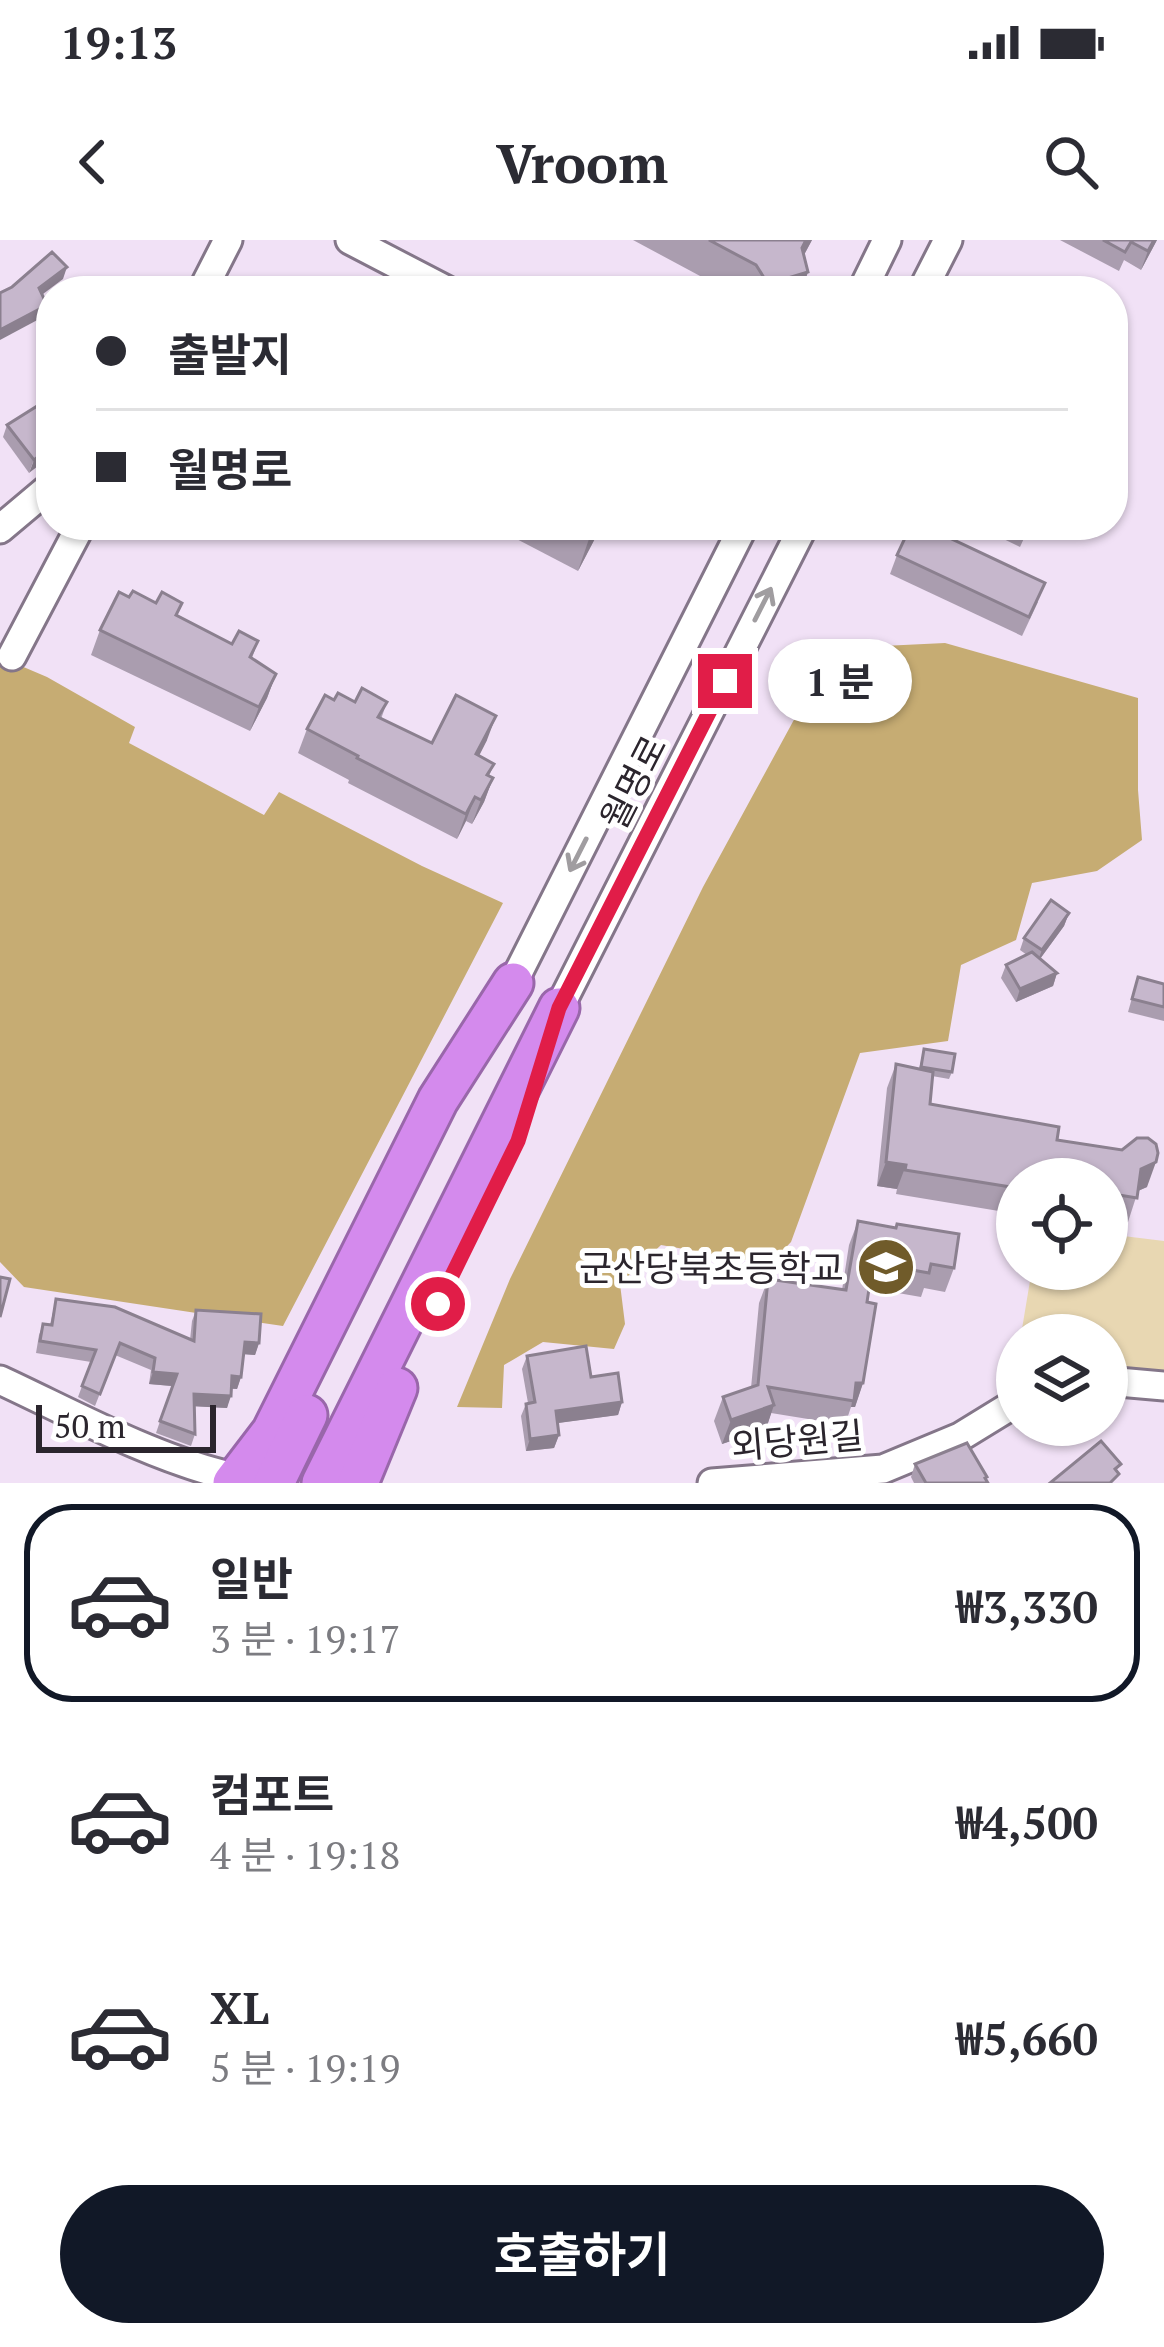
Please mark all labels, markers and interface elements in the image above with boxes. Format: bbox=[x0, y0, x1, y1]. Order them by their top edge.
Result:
text: 19:13 bbox=[60, 12, 177, 72]
text: Vroom bbox=[496, 127, 668, 198]
icon: back bbox=[60, 129, 126, 195]
icon: search bbox=[1038, 129, 1104, 195]
text: 출발지 bbox=[168, 324, 292, 384]
text: 월명로 bbox=[168, 439, 292, 499]
one-way arrow bbox=[753, 587, 776, 622]
callout: 1 분 bbox=[767, 639, 911, 723]
route end bbox=[698, 654, 752, 708]
text: 1 분 bbox=[806, 655, 874, 707]
street label: 월명로 bbox=[590, 727, 676, 837]
one-way arrow bbox=[566, 836, 588, 872]
map controls bbox=[996, 1158, 1128, 1446]
button: locate bbox=[996, 1158, 1128, 1290]
school or university icon: 군산당북초등학교 bbox=[855, 1236, 917, 1298]
place label: 군산당북초등학교 bbox=[579, 1244, 844, 1291]
route start bbox=[411, 1277, 465, 1331]
button: layers bbox=[996, 1314, 1128, 1446]
scale bar bbox=[36, 1399, 216, 1452]
text: 50 m bbox=[54, 1404, 126, 1447]
street label: 외당원길 bbox=[729, 1411, 865, 1469]
text: 일반 bbox=[210, 1548, 293, 1608]
icon: car bbox=[66, 1549, 174, 1657]
text: ₩3,330 bbox=[956, 1576, 1098, 1636]
text: 3 분 · 19:17 bbox=[210, 1612, 400, 1664]
text: 컴포트 bbox=[210, 1764, 334, 1824]
icon: car bbox=[66, 1765, 174, 1873]
text: ₩4,500 bbox=[956, 1792, 1098, 1852]
text: 4 분 · 19:18 bbox=[210, 1828, 400, 1880]
text: XL bbox=[210, 1977, 269, 2037]
icon: car bbox=[66, 1981, 174, 2089]
text: ₩5,660 bbox=[956, 2008, 1098, 2068]
text: 5 분 · 19:19 bbox=[210, 2041, 400, 2093]
button: 호출하기 bbox=[60, 2185, 1104, 2323]

